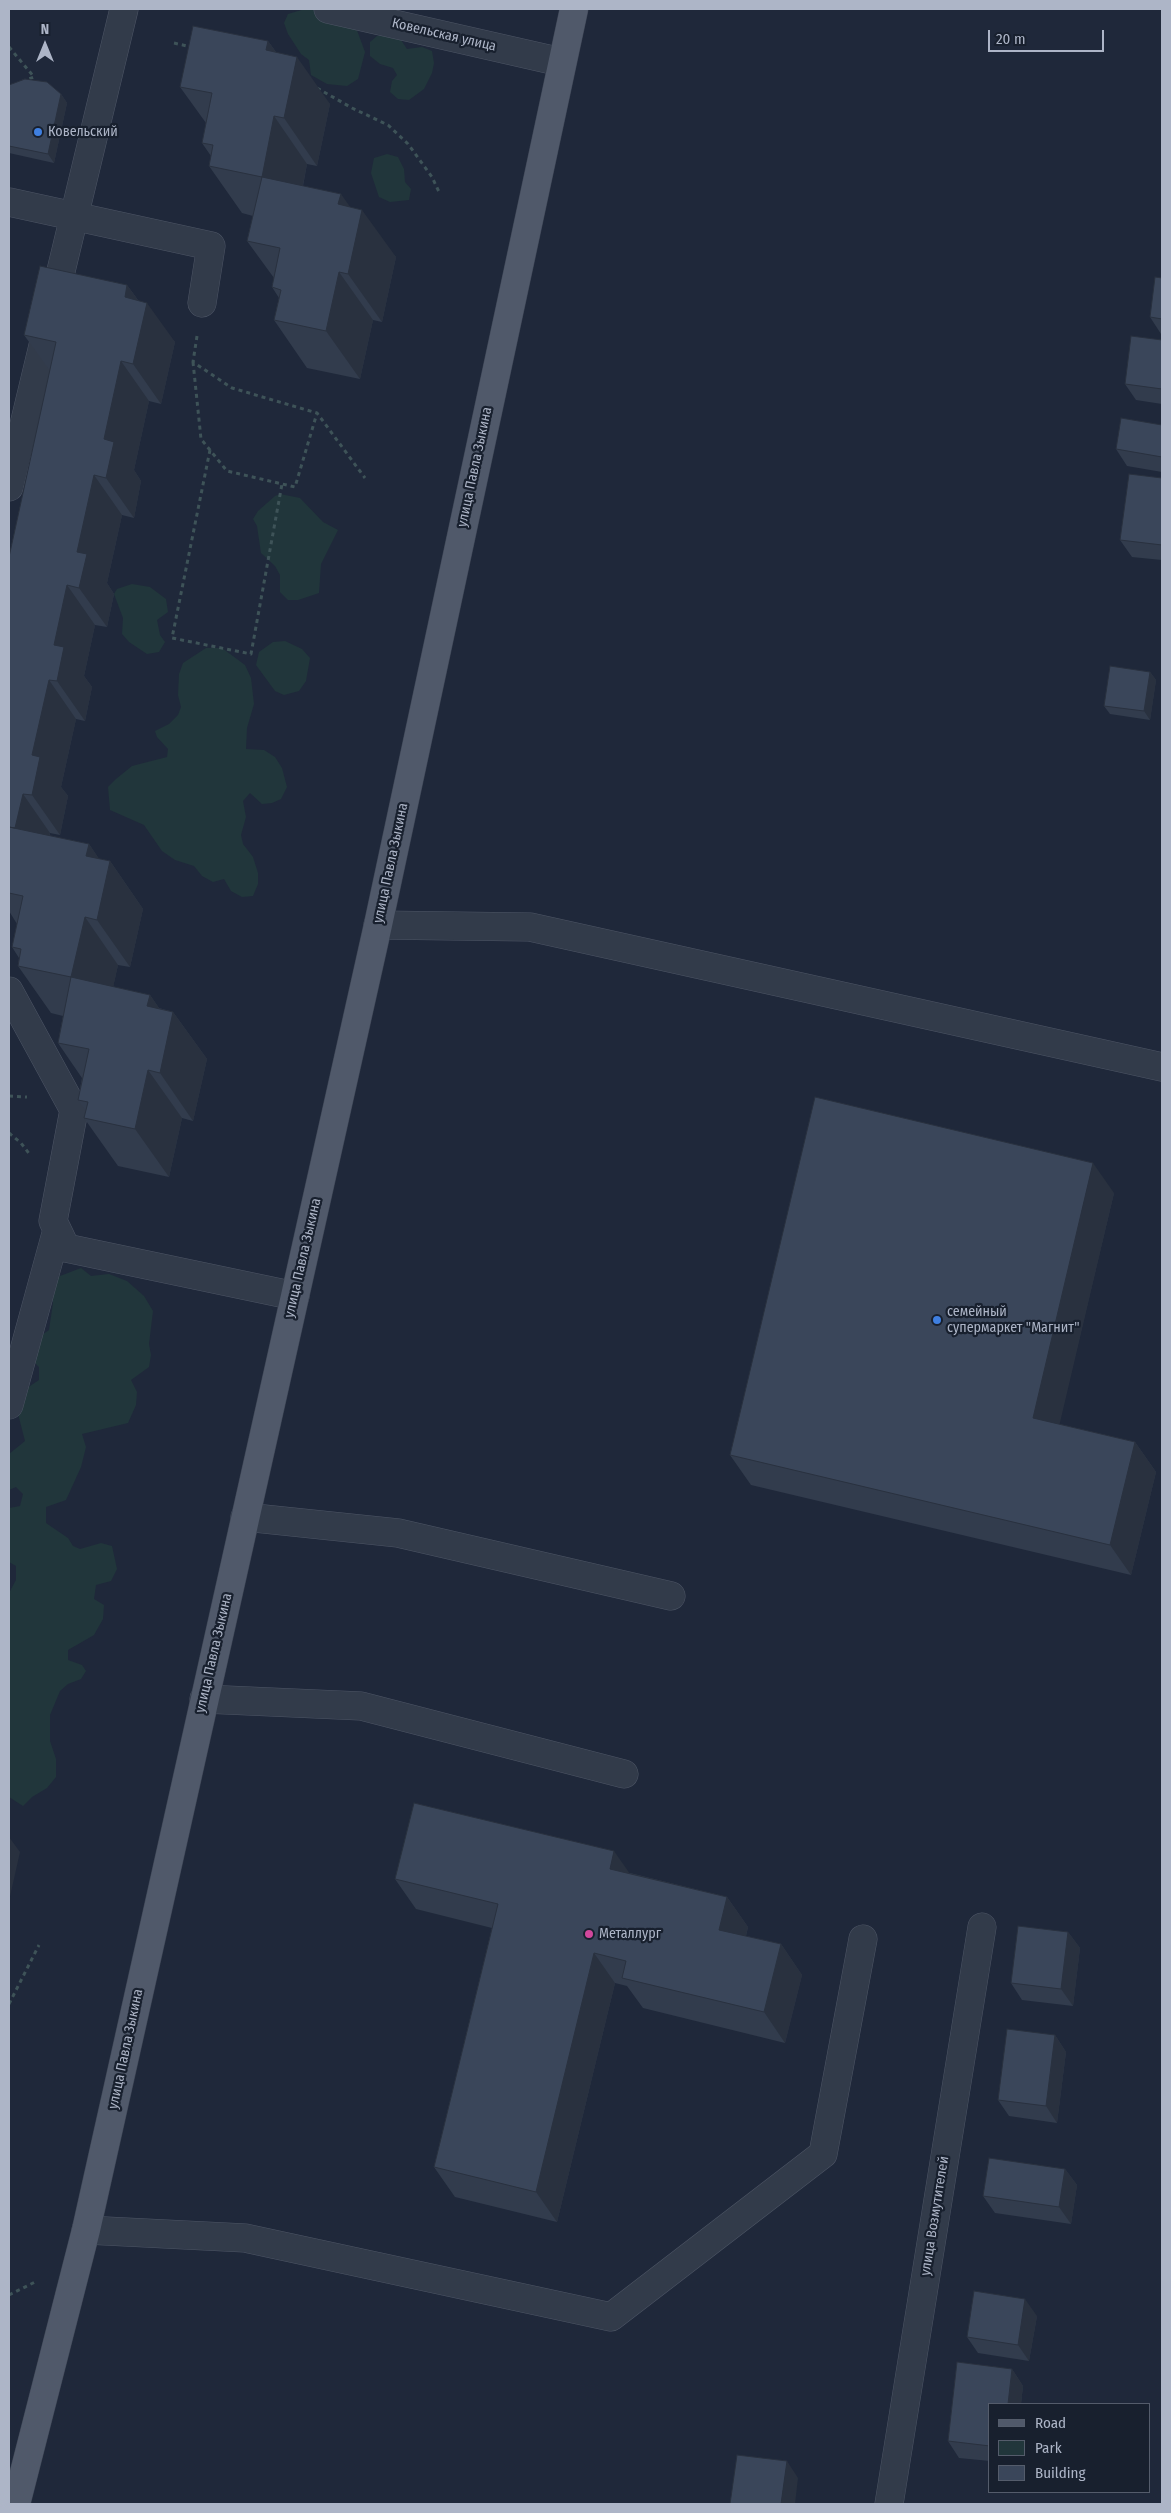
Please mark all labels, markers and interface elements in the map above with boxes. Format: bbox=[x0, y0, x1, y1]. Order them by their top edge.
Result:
street label: Ковельская улица bbox=[390, 15, 498, 55]
north arrow bbox=[20, 20, 70, 70]
scale bar bbox=[991, 20, 1107, 52]
text: N bbox=[41, 21, 49, 38]
text: 20 m bbox=[996, 30, 1026, 48]
place label: Ковельский bbox=[48, 124, 118, 140]
marker: Ковельский bbox=[32, 126, 44, 138]
street label: улица Павла Зыкина bbox=[454, 405, 496, 529]
street label: улица Павла Зыкина bbox=[370, 801, 412, 925]
street label: улица Павла Зыкина bbox=[281, 1197, 325, 1319]
place label: семейный супермаркет "Магнит" bbox=[947, 1304, 1079, 1336]
marker: семейный супермаркет "Магнит" bbox=[931, 1314, 943, 1326]
street label: улица Павла Зыкина bbox=[192, 1592, 236, 1714]
place label: Металлург bbox=[599, 1926, 661, 1942]
marker: Металлург bbox=[583, 1928, 595, 1940]
street label: улица Павла Зыкина bbox=[105, 1987, 147, 2111]
street label: улица Возмутителей bbox=[917, 2155, 953, 2277]
legend bbox=[988, 2403, 1151, 2493]
text: Road bbox=[1035, 2414, 1066, 2432]
text: Park bbox=[1035, 2439, 1062, 2457]
text: Building bbox=[1035, 2464, 1086, 2482]

